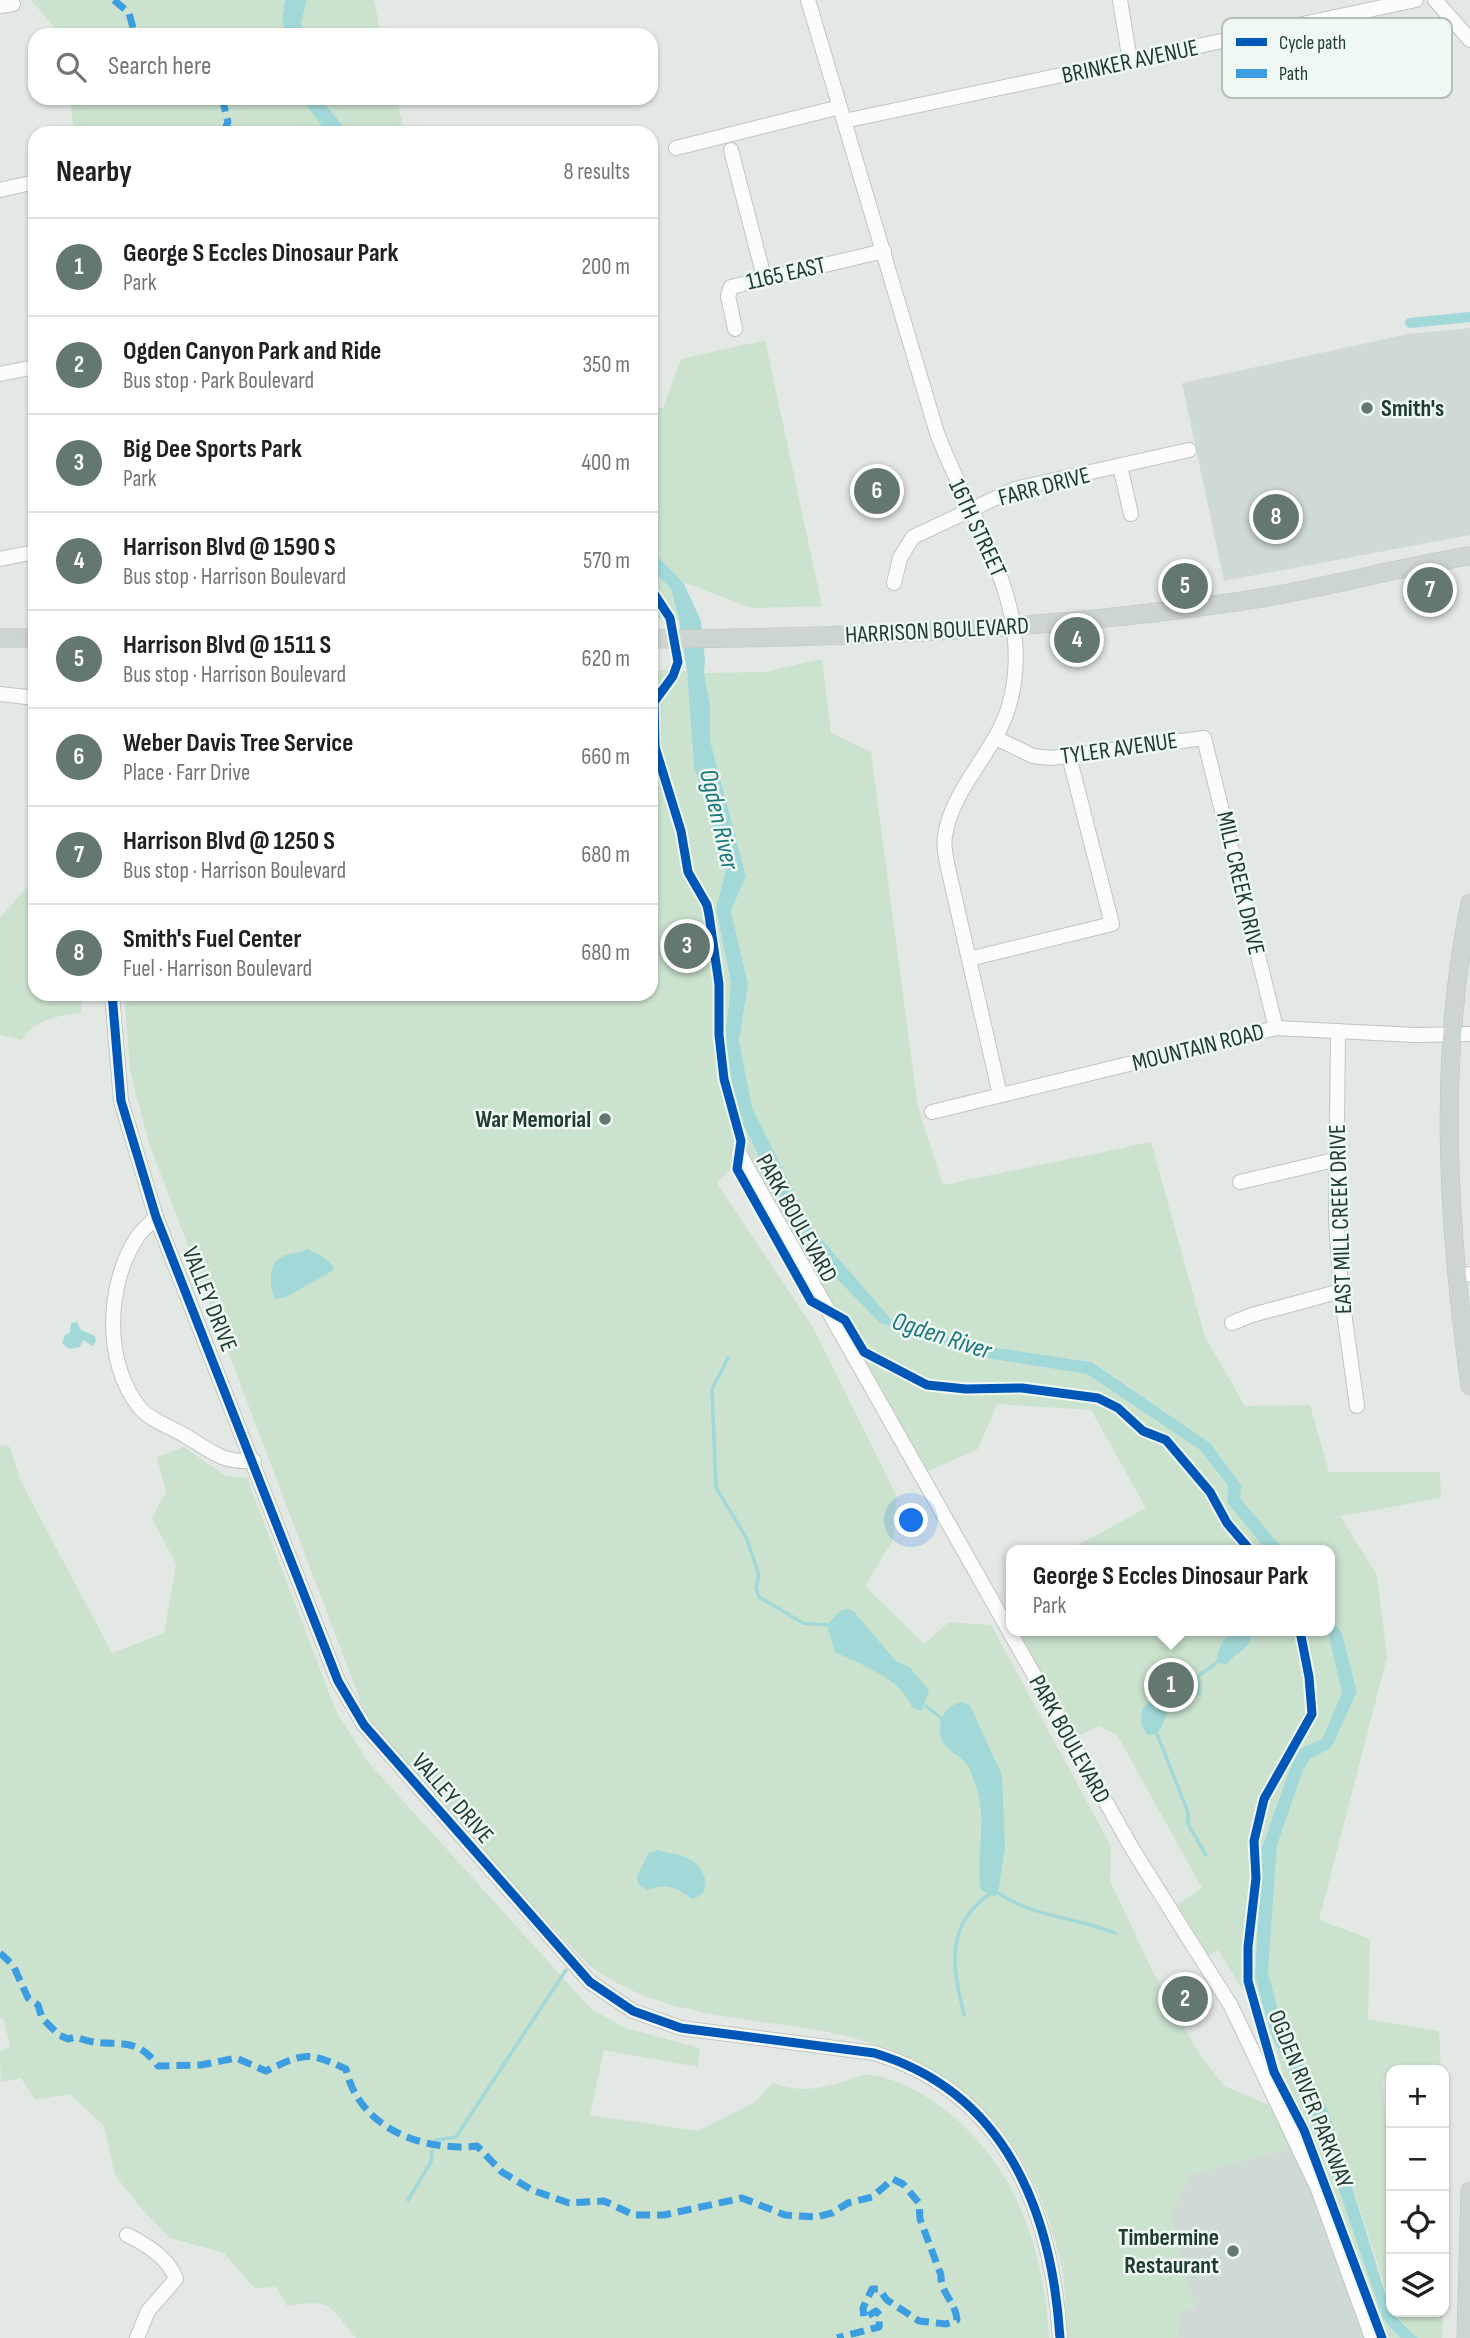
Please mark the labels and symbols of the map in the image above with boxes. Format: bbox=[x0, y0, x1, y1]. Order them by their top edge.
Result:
legend bbox=[1222, 18, 1452, 98]
text: Cycle path bbox=[1279, 32, 1346, 55]
street label: BRINKER AVENUE bbox=[1059, 33, 1201, 90]
text: Path bbox=[1279, 63, 1308, 86]
street label: 1165 EAST bbox=[744, 250, 829, 297]
place label: Smith's bbox=[1381, 394, 1444, 423]
marker: Smith's bbox=[1359, 400, 1375, 416]
street label: FARR DRIVE bbox=[995, 460, 1093, 513]
pin: 6 bbox=[854, 465, 900, 517]
street label: 16TH STREET bbox=[942, 475, 1013, 582]
pin: 8 bbox=[1253, 491, 1299, 543]
pin: 5 bbox=[1162, 560, 1208, 612]
pin: 7 bbox=[1407, 564, 1453, 616]
street label: HARRISON BOULEVARD bbox=[844, 611, 1030, 650]
pin: 4 bbox=[1054, 614, 1100, 666]
street label: TYLER AVENUE bbox=[1059, 726, 1179, 771]
water label: Ogden River bbox=[692, 766, 746, 874]
street label: MILL CREEK DRIVE bbox=[1210, 809, 1271, 958]
pin: 3 bbox=[664, 920, 710, 972]
street label: MOUNTAIN ROAD bbox=[1129, 1017, 1267, 1078]
place label: War Memorial bbox=[475, 1105, 591, 1134]
marker: War Memorial bbox=[597, 1111, 613, 1127]
street label: EAST MILL CREEK DRIVE bbox=[1323, 1124, 1358, 1314]
street label: PARK BOULEVARD bbox=[749, 1149, 844, 1287]
street label: VALLEY DRIVE bbox=[175, 1243, 244, 1356]
water label: Ogden River bbox=[888, 1306, 997, 1368]
your location bbox=[894, 1503, 928, 1537]
pin: 1 bbox=[1148, 1659, 1194, 1711]
street label: PARK BOULEVARD bbox=[1022, 1670, 1117, 1808]
street label: VALLEY DRIVE bbox=[406, 1747, 500, 1849]
pin: 2 bbox=[1162, 1973, 1208, 2025]
street label: OGDEN RIVER PARKWAY bbox=[1262, 2006, 1359, 2193]
place label: Timbermine Restaurant bbox=[1118, 2223, 1219, 2280]
marker: Timbermine Restaurant bbox=[1225, 2243, 1241, 2259]

